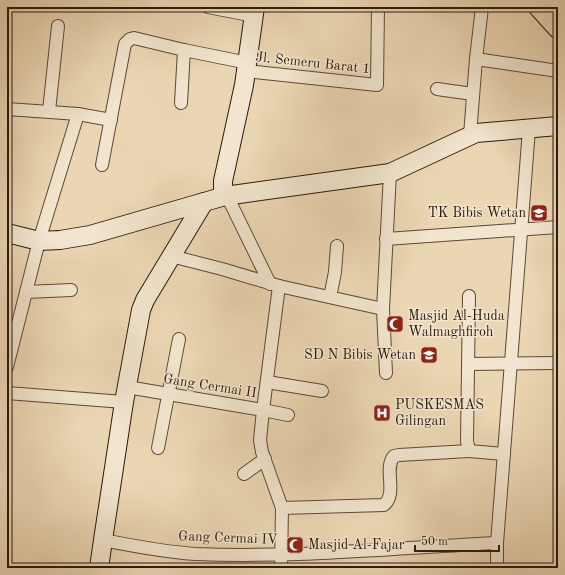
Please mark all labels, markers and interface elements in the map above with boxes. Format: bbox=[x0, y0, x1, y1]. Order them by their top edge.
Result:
street label: Jl. Semeru Barat 1 bbox=[255, 50, 371, 76]
school or university icon: TK Bibis Wetan bbox=[529, 203, 549, 223]
place label: TK Bibis Wetan bbox=[428, 206, 526, 220]
place label: Masjid Al-Huda Walmaghfiroh bbox=[408, 309, 505, 339]
mosque icon: Masjid Al-Huda Walmaghfiroh bbox=[385, 314, 405, 334]
school or university icon: SD N Bibis Wetan bbox=[419, 345, 439, 365]
place label: SD N Bibis Wetan bbox=[304, 348, 416, 362]
street label: Gang Cermai II bbox=[162, 372, 258, 400]
place label: PUSKESMAS Gilingan bbox=[395, 398, 484, 428]
hospital icon: PUSKESMAS Gilingan bbox=[372, 403, 392, 423]
scale bar bbox=[415, 527, 499, 553]
street label: Gang Cermai IV bbox=[178, 529, 278, 547]
mosque icon: Masjid Al-Fajar bbox=[285, 535, 305, 555]
text: 50 m bbox=[421, 535, 448, 548]
place label: Masjid Al-Fajar bbox=[308, 538, 405, 552]

